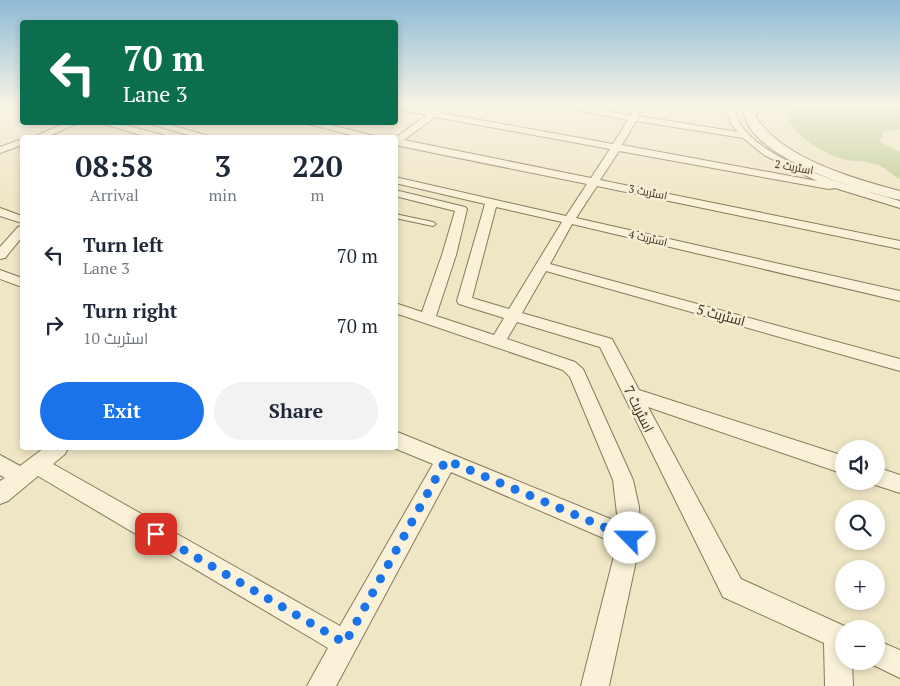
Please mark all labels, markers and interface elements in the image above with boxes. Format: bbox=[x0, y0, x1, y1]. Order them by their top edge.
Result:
text: 70 m bbox=[123, 35, 204, 81]
icon: left bbox=[40, 40, 105, 105]
text: Lane 3 bbox=[123, 79, 187, 108]
text: 08:58 bbox=[75, 146, 153, 186]
text: 3 bbox=[214, 146, 231, 186]
text: 220 bbox=[292, 146, 343, 186]
street label: اسٹریٹ 2 bbox=[774, 157, 814, 177]
street label: اسٹریٹ 3 bbox=[627, 181, 669, 203]
text: Arrival bbox=[90, 184, 139, 206]
text: min bbox=[209, 184, 237, 206]
text: m bbox=[310, 184, 324, 206]
street label: اسٹریٹ 4 bbox=[627, 227, 669, 249]
text: Turn left bbox=[83, 232, 164, 257]
icon: left bbox=[40, 241, 68, 269]
text: 70 m bbox=[337, 243, 378, 268]
text: Lane 3 bbox=[83, 257, 130, 279]
text: Turn right bbox=[83, 298, 177, 323]
street label: اسٹریٹ 5 bbox=[695, 299, 748, 330]
icon: right bbox=[40, 311, 68, 339]
text: 70 m bbox=[337, 313, 378, 338]
text: اسٹریٹ 10 bbox=[83, 327, 148, 349]
button: Exit bbox=[40, 382, 204, 440]
button: Share bbox=[214, 382, 378, 440]
street label: اسٹریٹ 7 bbox=[620, 382, 659, 435]
map controls bbox=[835, 440, 885, 670]
button: sound bbox=[835, 440, 885, 490]
button: search bbox=[835, 500, 885, 550]
position arrow bbox=[603, 511, 655, 563]
pin bbox=[135, 513, 177, 555]
icon: arrive bbox=[142, 520, 170, 548]
button: + bbox=[835, 560, 885, 610]
button: − bbox=[835, 620, 885, 670]

